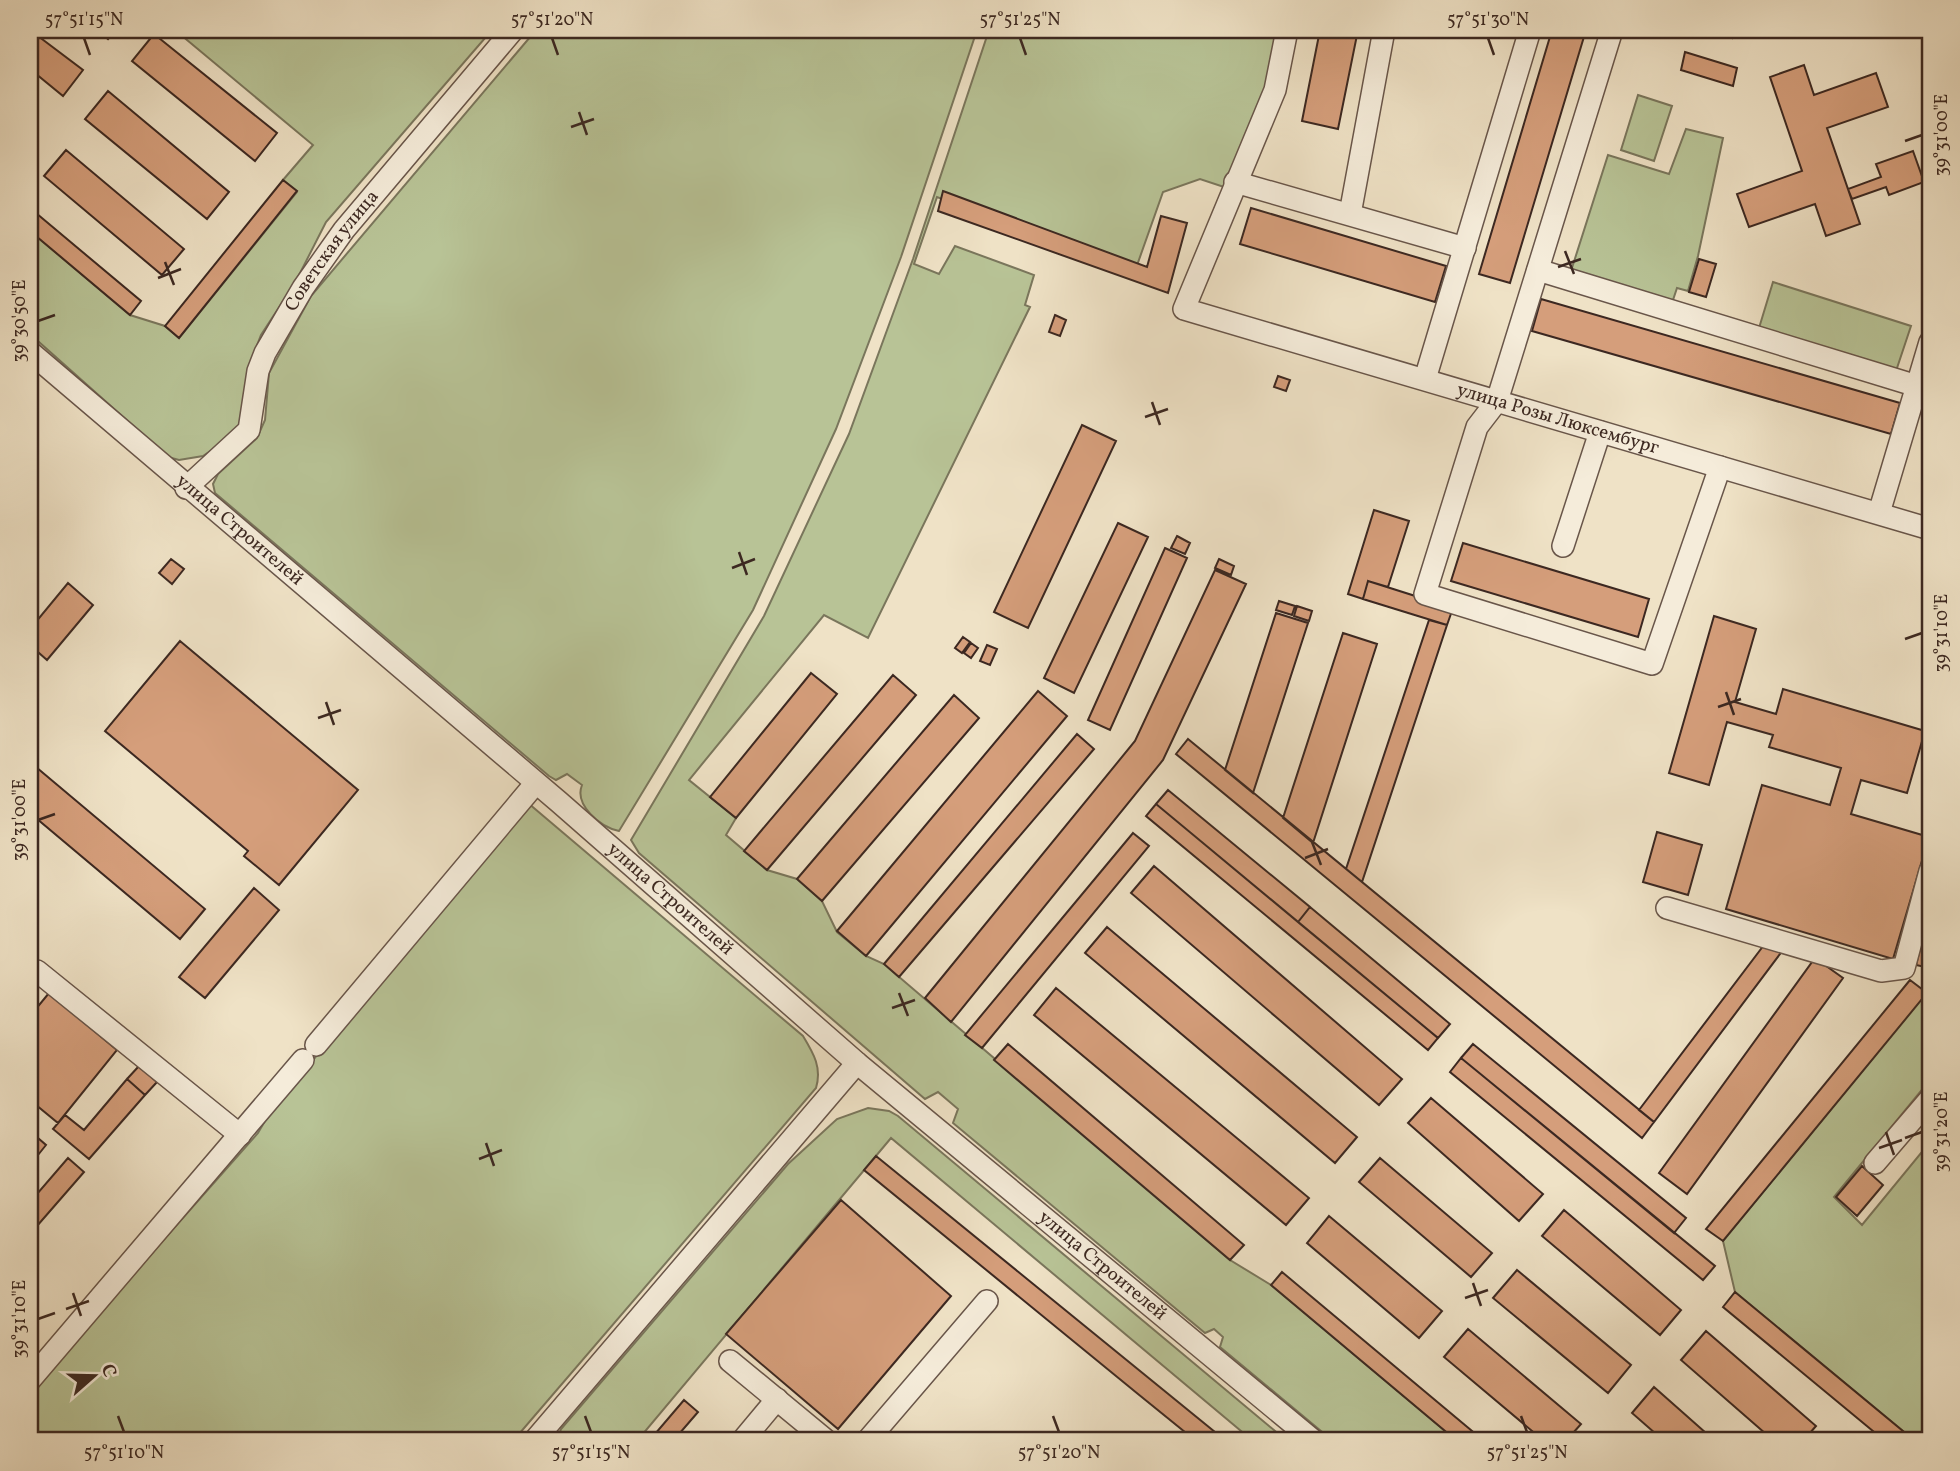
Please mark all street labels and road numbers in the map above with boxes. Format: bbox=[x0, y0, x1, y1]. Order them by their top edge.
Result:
street label: Советская улица bbox=[279, 185, 385, 316]
street label: улица Розы Люксембург bbox=[1453, 377, 1663, 462]
street label: улица Строителей bbox=[170, 468, 309, 592]
street label: улица Строителей bbox=[601, 837, 739, 962]
street label: улица Строителей bbox=[1032, 1205, 1172, 1327]

